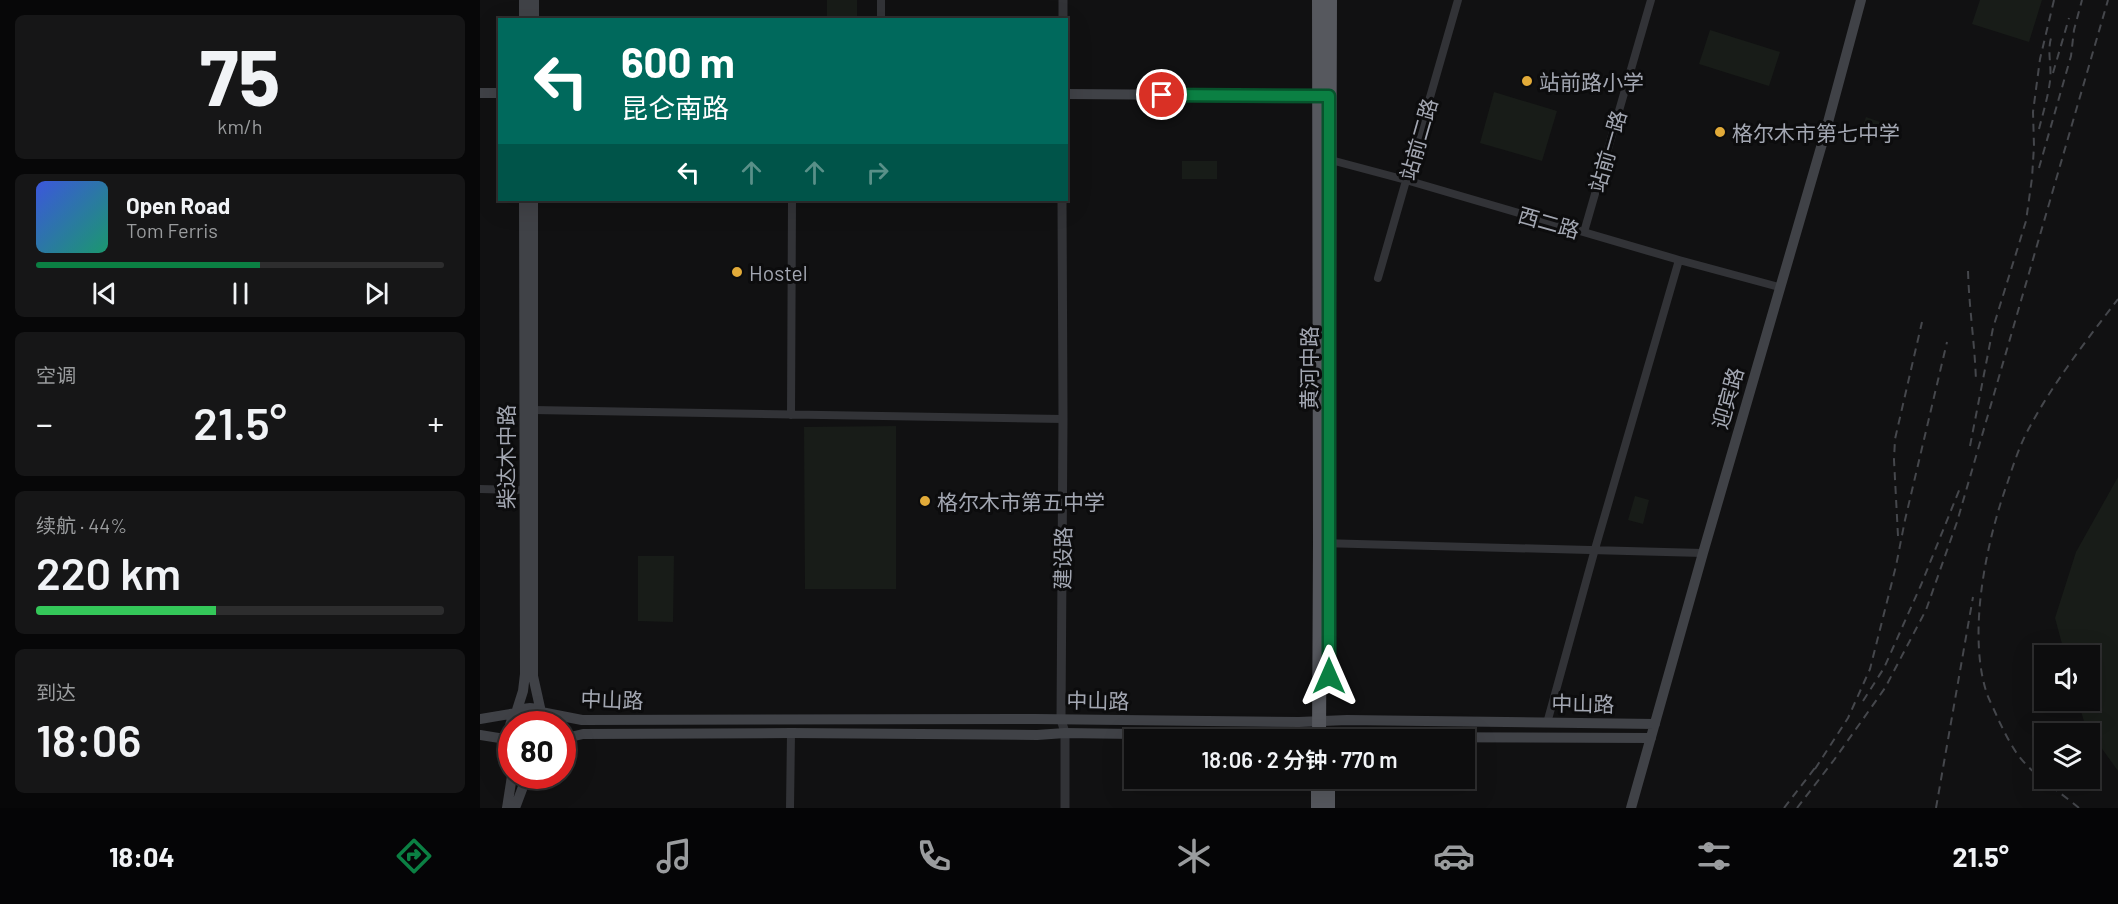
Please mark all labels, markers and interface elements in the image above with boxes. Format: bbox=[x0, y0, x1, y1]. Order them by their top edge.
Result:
text: 75 bbox=[200, 28, 280, 122]
text: 600 m bbox=[621, 36, 735, 86]
icon: left bbox=[522, 42, 600, 120]
pin bbox=[1136, 69, 1187, 120]
place label: 站前路小学 bbox=[1539, 69, 1644, 94]
marker: 站前路小学 bbox=[1520, 74, 1534, 88]
icon: arrive bbox=[1145, 78, 1178, 111]
text: 昆仑南路 bbox=[621, 91, 729, 123]
street label: 站前二路 bbox=[1394, 95, 1442, 183]
street label: 站前一路 bbox=[1583, 107, 1631, 195]
text: km/h bbox=[217, 114, 263, 138]
place label: 格尔木市第七中学 bbox=[1732, 120, 1900, 145]
marker: 格尔木市第七中学 bbox=[1713, 125, 1727, 139]
icon: left bbox=[672, 156, 705, 189]
icon: ahead bbox=[735, 156, 768, 189]
icon: ahead bbox=[798, 156, 831, 189]
icon: right bbox=[861, 156, 894, 189]
text: Open Road bbox=[126, 192, 230, 218]
street label: 西二路 bbox=[1515, 201, 1583, 243]
text: Tom Ferris bbox=[126, 218, 218, 242]
place label: Hostel bbox=[749, 260, 808, 285]
marker: Hostel bbox=[730, 265, 744, 279]
icon: previous bbox=[88, 277, 121, 310]
icon: pause bbox=[224, 277, 257, 310]
icon: next bbox=[360, 277, 393, 310]
street label: 黄河中路 bbox=[1296, 326, 1321, 410]
text: 空调 bbox=[36, 363, 76, 387]
street label: 迎宾路 bbox=[1706, 364, 1748, 432]
text: 21.5° bbox=[193, 395, 287, 449]
text: − bbox=[36, 403, 53, 443]
text: + bbox=[427, 403, 444, 443]
street label: 柴达木中路 bbox=[493, 405, 518, 510]
place label: 格尔木市第五中学 bbox=[937, 489, 1105, 514]
marker: 格尔木市第五中学 bbox=[918, 494, 932, 508]
text: 续航 · 44% bbox=[36, 513, 127, 537]
street label: 建设路 bbox=[1049, 526, 1075, 590]
text: 220 km bbox=[36, 545, 181, 599]
position arrow bbox=[1297, 644, 1361, 708]
map controls bbox=[2034, 645, 2100, 789]
button: sound bbox=[2034, 645, 2100, 711]
text: 到达 bbox=[36, 680, 76, 704]
street label: 中山路 bbox=[580, 685, 644, 713]
street label: 中山路 bbox=[1066, 687, 1130, 713]
street label: 中山路 bbox=[1551, 690, 1615, 716]
speed limit sign: 80 bbox=[498, 711, 576, 789]
text: 18:06 bbox=[36, 712, 141, 766]
button: layers bbox=[2034, 723, 2100, 789]
text: 18:06 · 2 分钟 · 770 m bbox=[1201, 746, 1398, 772]
icon: directions bbox=[393, 835, 435, 877]
icon: music bbox=[653, 835, 695, 877]
icon: phone bbox=[913, 835, 955, 877]
icon: climate bbox=[1173, 835, 1215, 877]
icon: car bbox=[1433, 835, 1475, 877]
icon: filters bbox=[1693, 835, 1735, 877]
text: 18:04 bbox=[109, 840, 175, 872]
text: 21.5° bbox=[1952, 840, 2009, 872]

